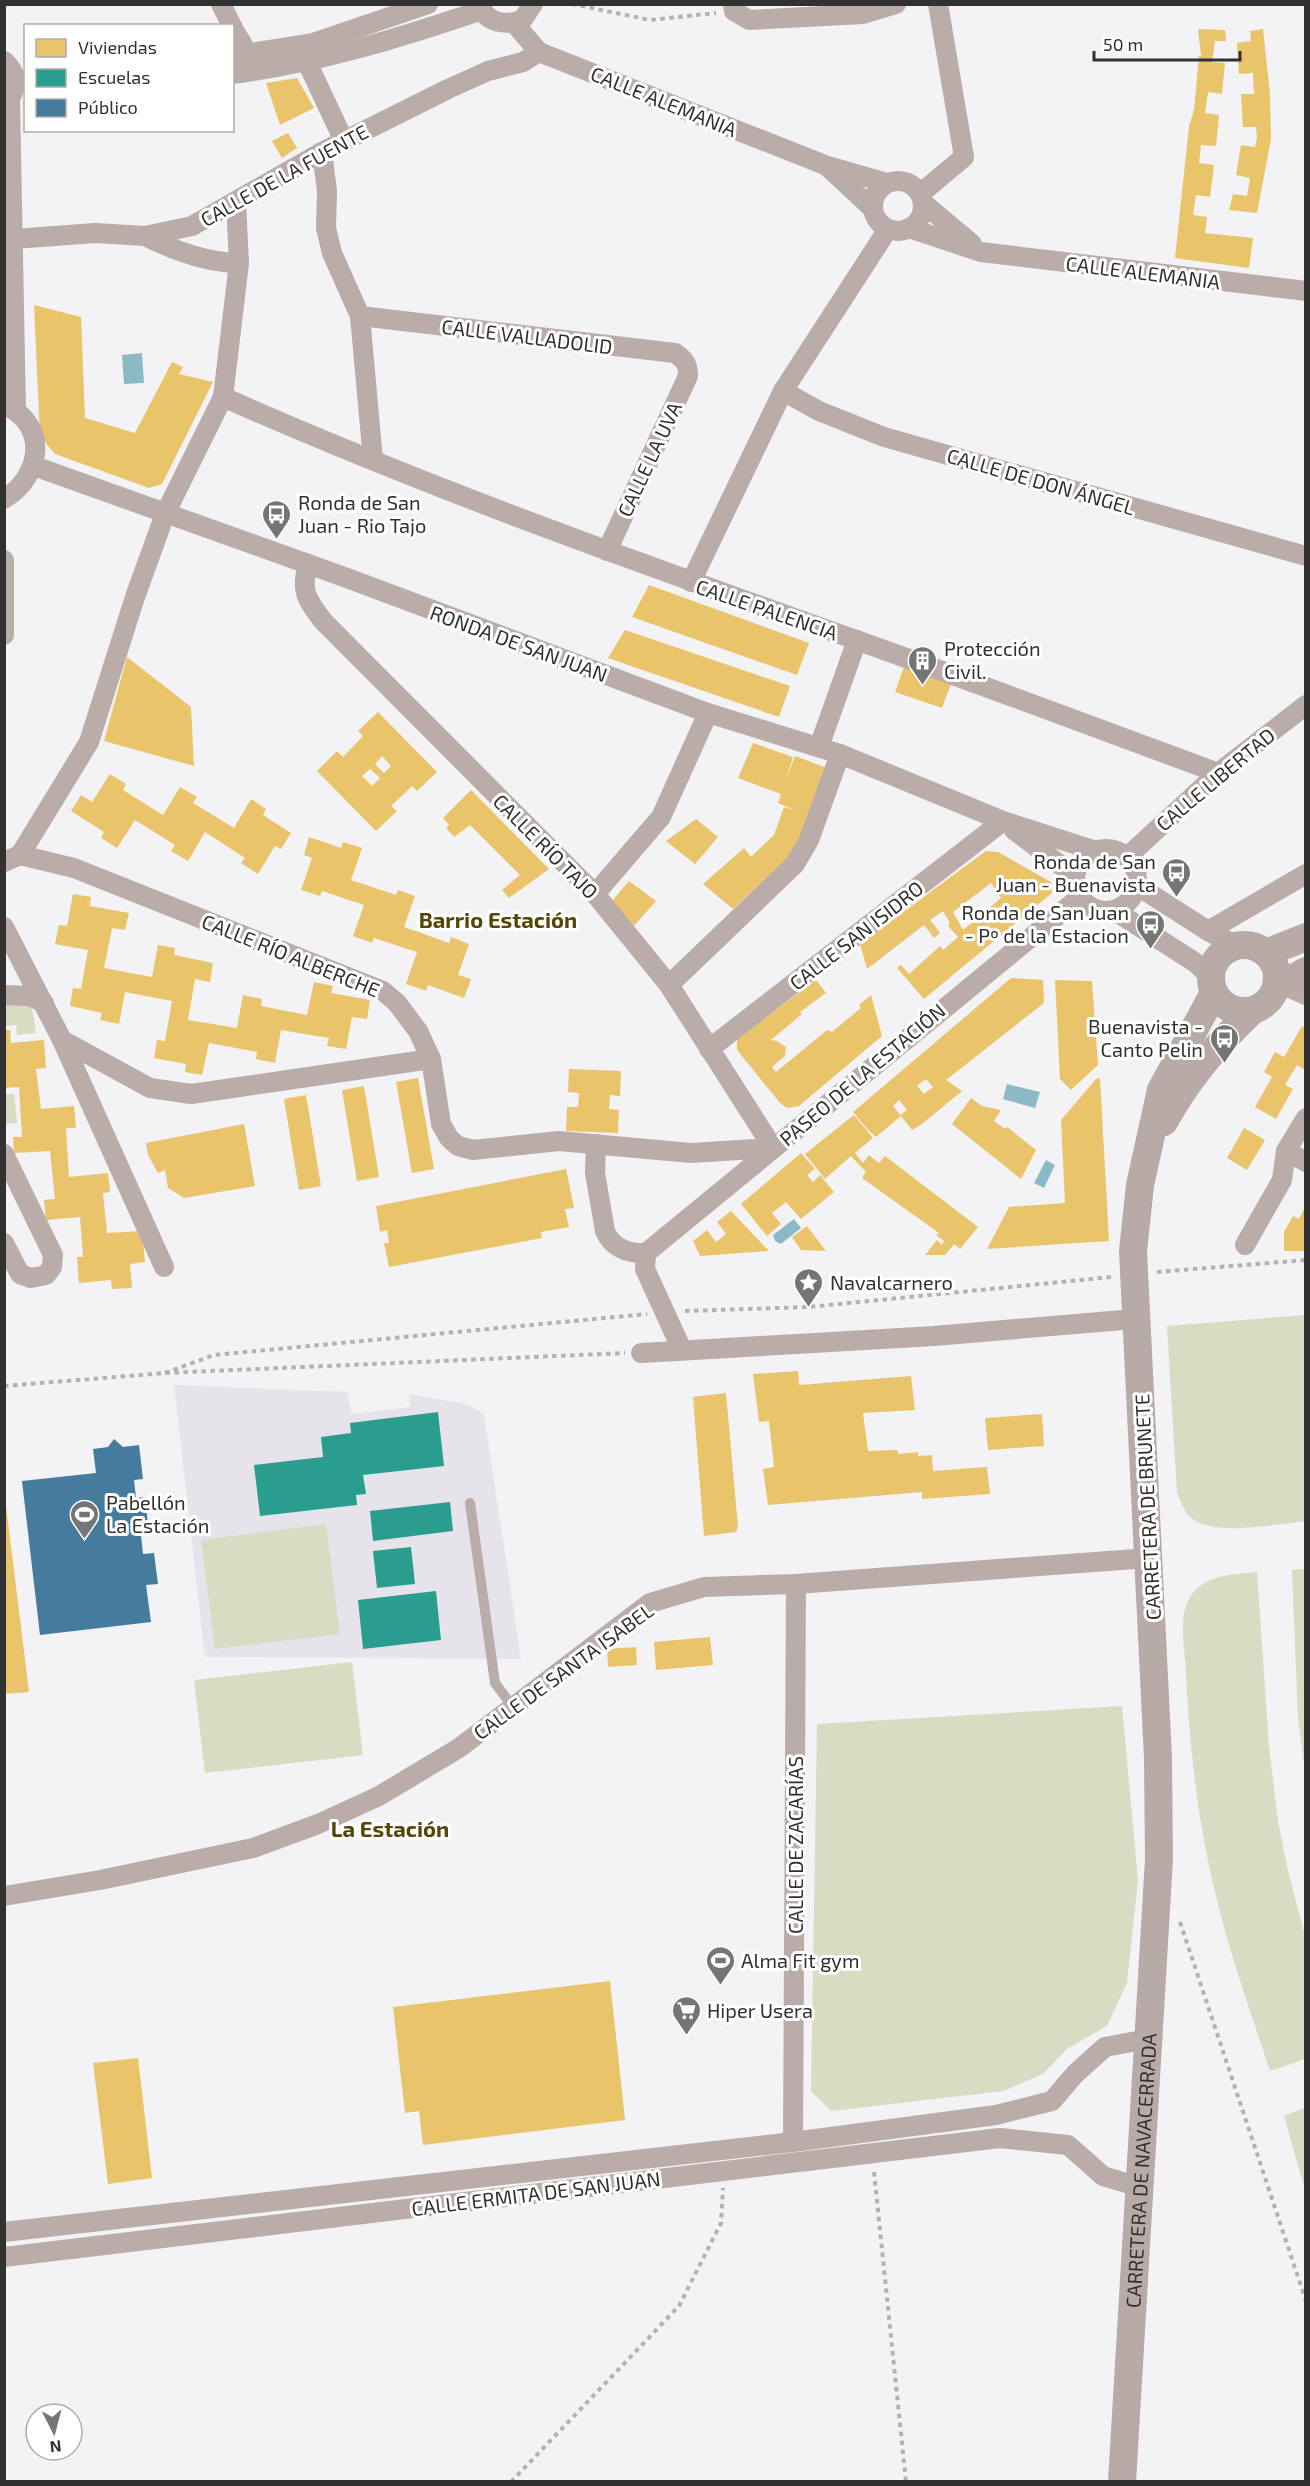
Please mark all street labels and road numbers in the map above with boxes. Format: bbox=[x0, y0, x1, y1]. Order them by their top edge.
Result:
street label: CALLE ALEMANIA bbox=[588, 61, 741, 141]
street label: CALLE DE LA FUENTE bbox=[196, 119, 372, 231]
street label: CALLE ALEMANIA bbox=[1064, 251, 1222, 293]
street label: CALLE VALLADOLID bbox=[440, 314, 614, 358]
street label: CALLE LA UVA bbox=[612, 397, 686, 520]
street label: CALLE DE DON ÁNGEL bbox=[944, 443, 1138, 519]
street label: CALLE PALENCIA bbox=[693, 574, 842, 645]
street label: RONDA DE SAN JUAN bbox=[427, 600, 611, 686]
street label: CALLE LIBERTAD bbox=[1151, 722, 1279, 836]
street label: CALLE RÍO TAJO bbox=[489, 789, 603, 903]
street label: CALLE SAN ISIDRO bbox=[784, 875, 928, 995]
street label: CALLE RÍO ALBERCHE bbox=[199, 908, 383, 1002]
street label: PASEO DE LA ESTACIÓN bbox=[774, 998, 950, 1150]
street label: CARRETERA DE BRUNETE bbox=[1129, 1393, 1165, 1621]
street label: CALLE DE SANTA ISABEL bbox=[468, 1598, 658, 1744]
street label: CALLE DE ZACARÍAS bbox=[783, 1756, 807, 1934]
street label: CARRETERA DE NAVACERRADA bbox=[1120, 2032, 1161, 2309]
street label: CALLE ERMITA DE SAN JUAN bbox=[410, 2166, 662, 2220]

